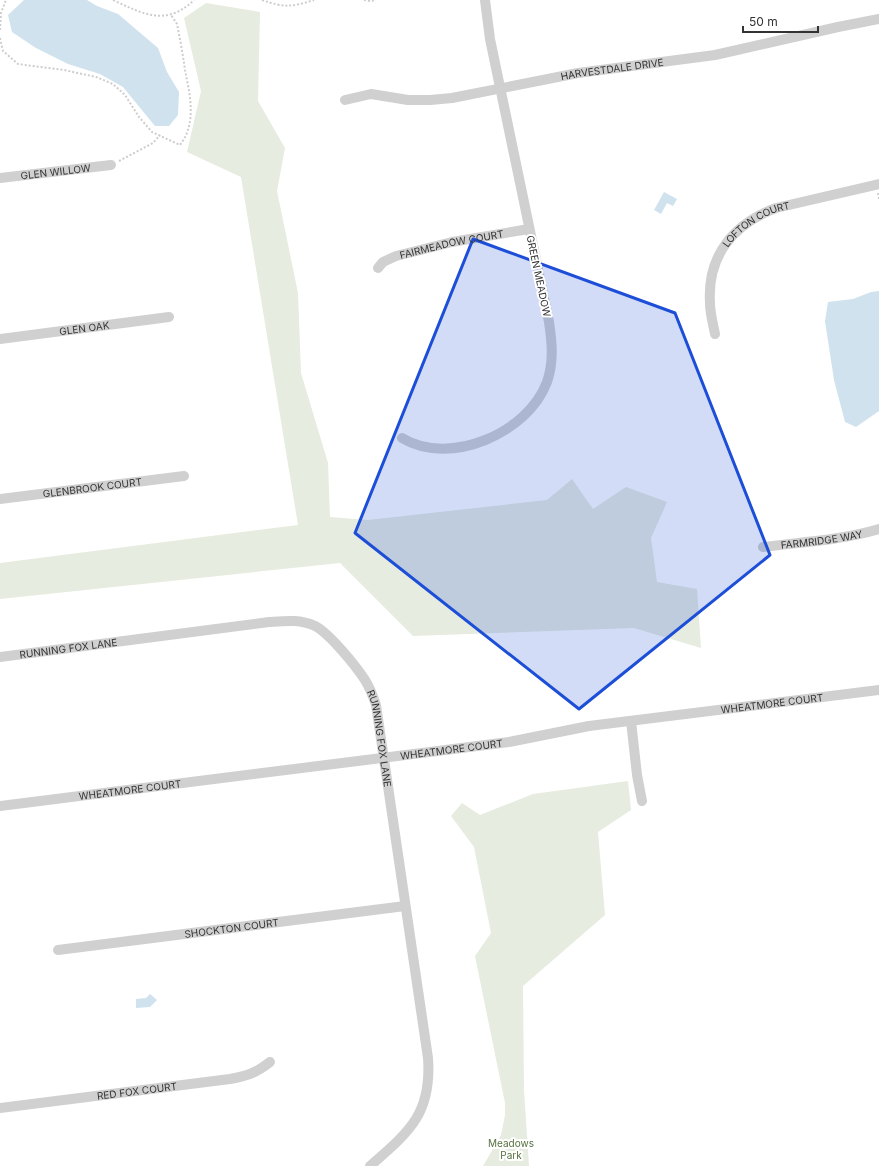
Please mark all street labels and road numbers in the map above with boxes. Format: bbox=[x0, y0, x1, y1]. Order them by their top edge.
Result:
street label: HARVESTDALE DRIVE bbox=[559, 56, 664, 82]
street label: GLEN WILLOW bbox=[20, 161, 92, 182]
street label: LOFTON COURT bbox=[720, 199, 791, 249]
street label: FAIRMEADOW COURT bbox=[398, 227, 504, 261]
street label: GREEN MEADOW bbox=[525, 234, 554, 318]
street label: GLEN OAK bbox=[59, 319, 110, 337]
street label: GLENBROOK COURT bbox=[42, 475, 143, 500]
street label: FARMRIDGE WAY bbox=[780, 527, 864, 551]
street label: RUNNING FOX LANE bbox=[19, 636, 118, 660]
street label: RUNNING FOX LANE bbox=[365, 688, 394, 788]
street label: WHEATMORE COURT bbox=[720, 691, 824, 716]
street label: WHEATMORE COURT bbox=[400, 737, 503, 762]
street label: WHEATMORE COURT bbox=[78, 777, 182, 802]
street label: SHOCKTON COURT bbox=[184, 916, 280, 940]
street label: RED FOX COURT bbox=[96, 1080, 178, 1102]

